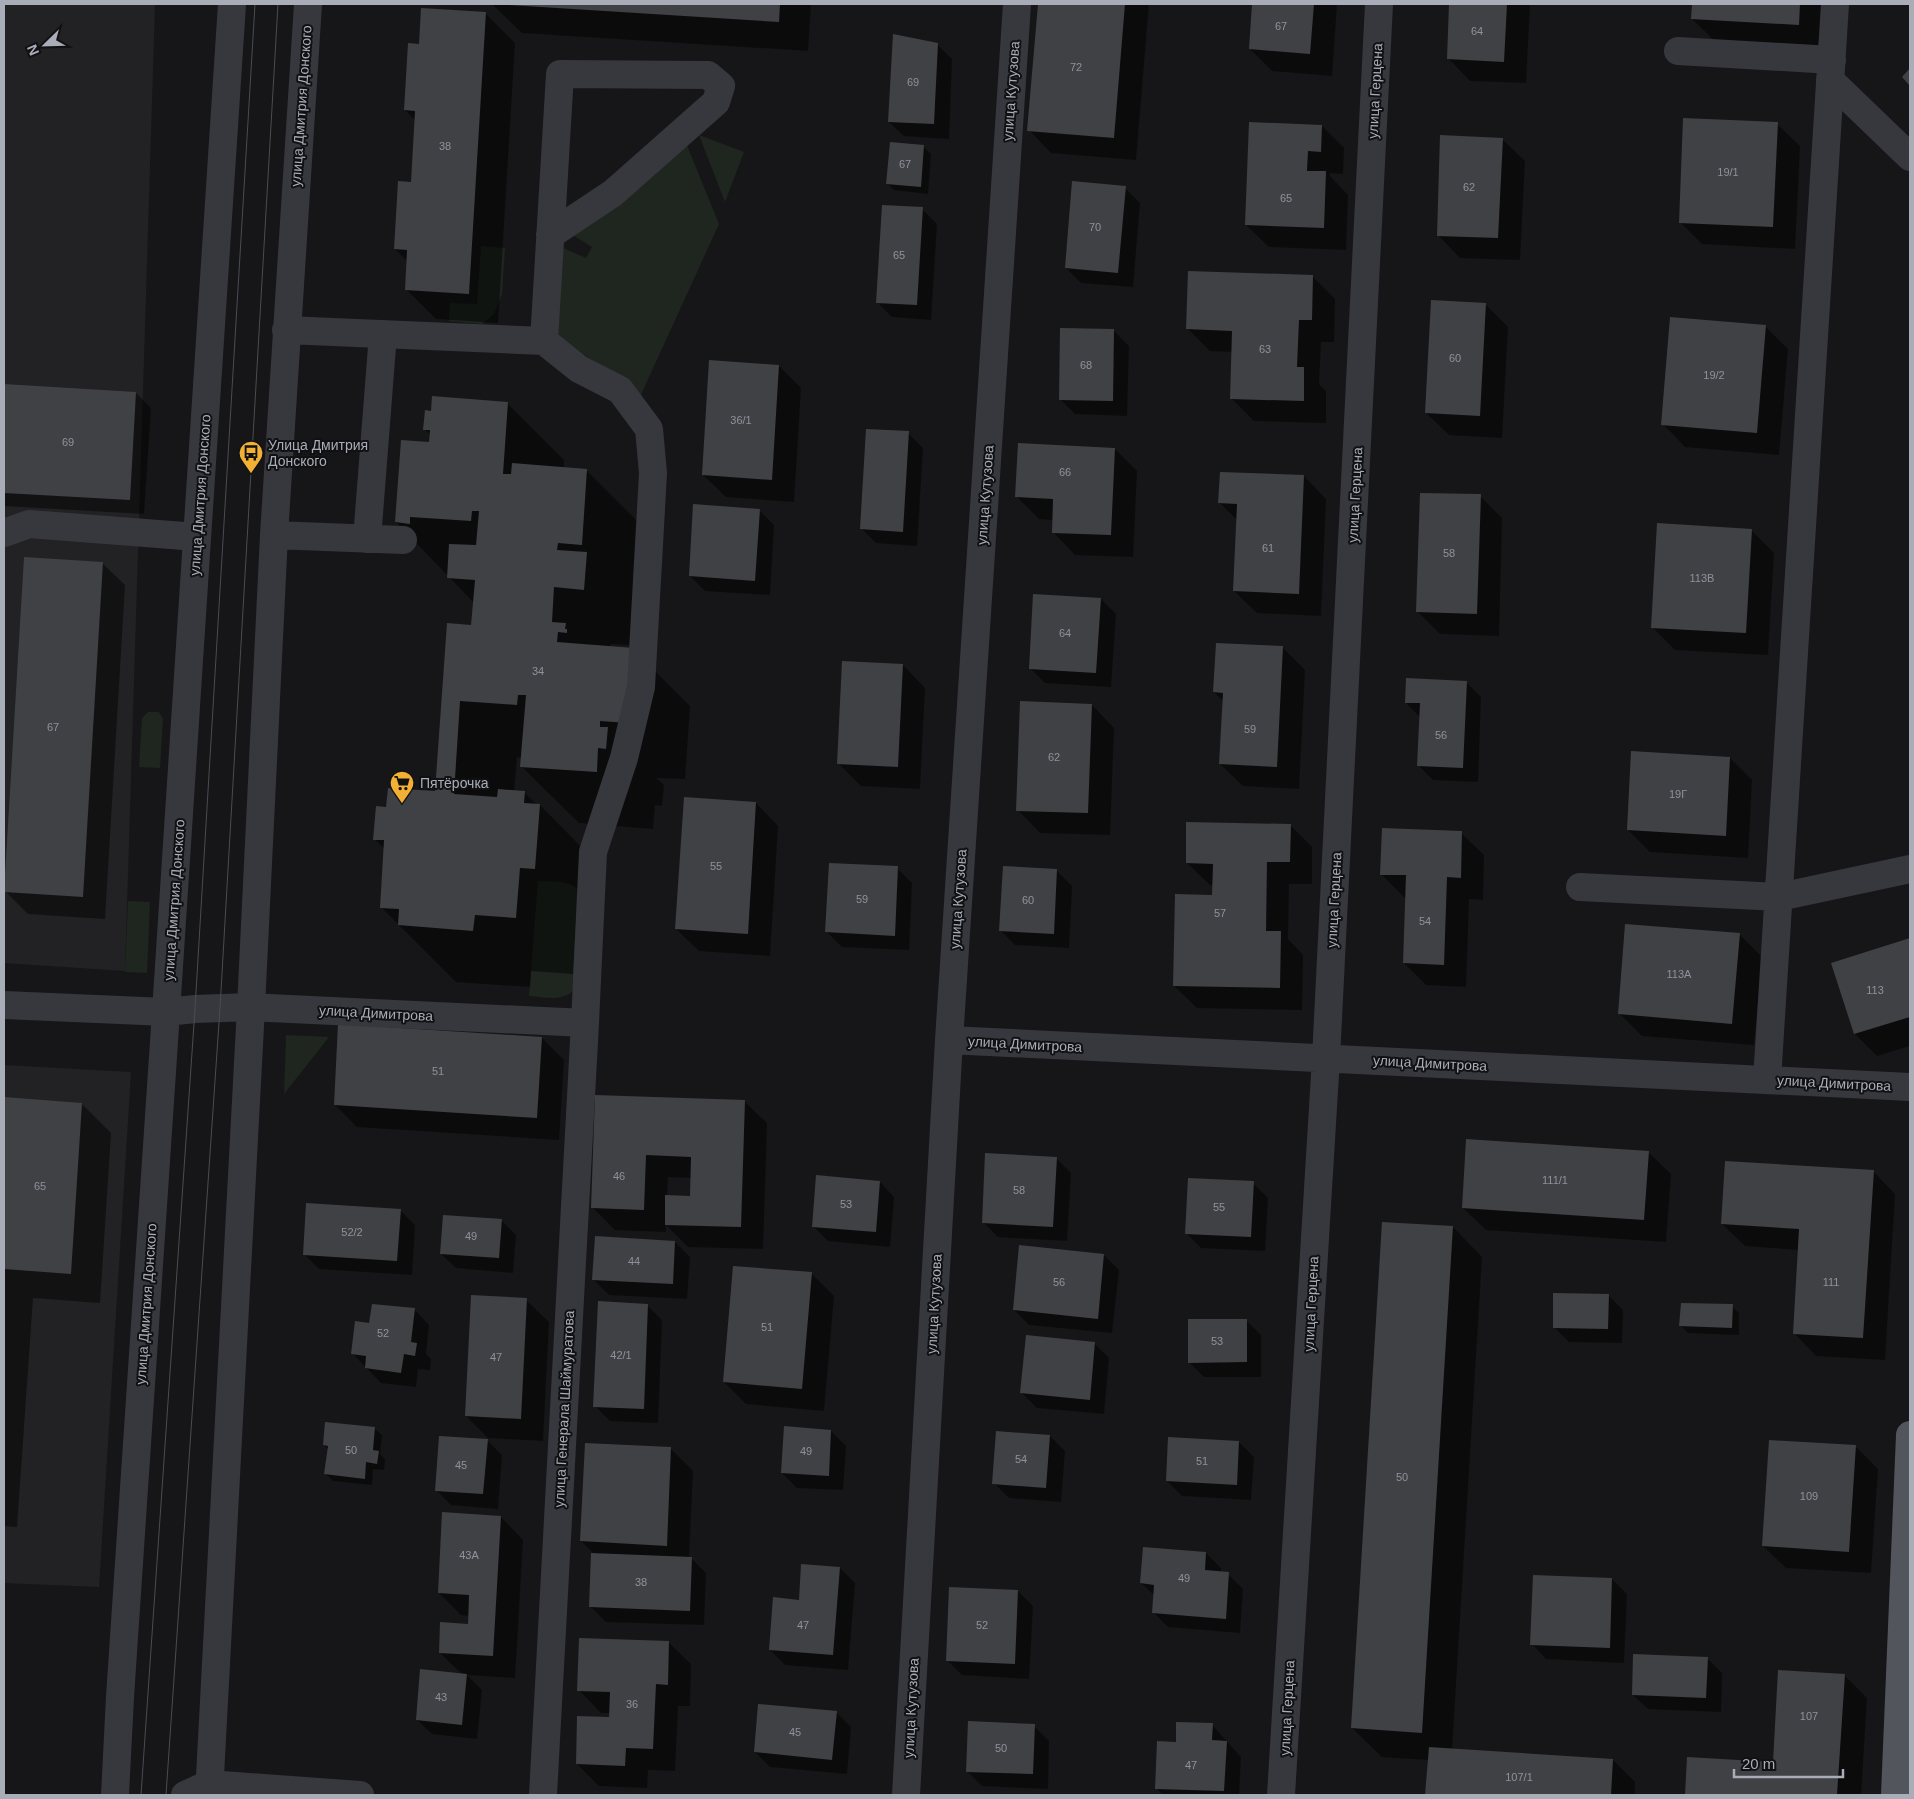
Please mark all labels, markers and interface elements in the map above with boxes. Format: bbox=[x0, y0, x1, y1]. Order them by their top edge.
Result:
north arrow bbox=[20, 20, 70, 70]
house number: 67 bbox=[1275, 20, 1287, 32]
street label: улица Дмитрия Донского bbox=[287, 25, 315, 187]
house number: 64 bbox=[1471, 25, 1483, 37]
street label: улица Кутузова bbox=[1000, 40, 1022, 142]
text: N bbox=[24, 42, 42, 58]
street label: улица Герцена bbox=[1365, 43, 1386, 139]
house number: 72 bbox=[1070, 61, 1082, 73]
house number: 69 bbox=[907, 76, 919, 88]
house number: 38 bbox=[439, 140, 451, 152]
house number: 67 bbox=[899, 158, 911, 170]
house number: 19/1 bbox=[1717, 166, 1739, 178]
house number: 62 bbox=[1463, 181, 1475, 193]
house number: 65 bbox=[1280, 192, 1292, 204]
house number: 70 bbox=[1089, 221, 1101, 233]
house number: 65 bbox=[893, 249, 905, 261]
house number: 63 bbox=[1259, 343, 1271, 355]
house number: 60 bbox=[1449, 352, 1461, 364]
house number: 68 bbox=[1080, 359, 1092, 371]
house number: 19/2 bbox=[1703, 369, 1725, 381]
street label: улица Дмитрия Донского bbox=[186, 414, 214, 576]
house number: 36/1 bbox=[730, 414, 752, 426]
house number: 69 bbox=[62, 436, 74, 448]
place label: Улица Дмитрия Донского bbox=[268, 437, 368, 469]
bus stop icon: Улица Дмитрия Донского bbox=[238, 440, 264, 474]
street label: улица Кутузова bbox=[974, 444, 996, 546]
street label: улица Герцена bbox=[1345, 447, 1366, 543]
house number: 66 bbox=[1059, 466, 1071, 478]
house number: 61 bbox=[1262, 542, 1274, 554]
house number: 58 bbox=[1443, 547, 1455, 559]
house number: 113В bbox=[1690, 572, 1714, 584]
house number: 64 bbox=[1059, 627, 1071, 639]
house number: 34 bbox=[532, 665, 544, 677]
house number: 67 bbox=[47, 721, 59, 733]
house number: 59 bbox=[1244, 723, 1256, 735]
house number: 56 bbox=[1435, 729, 1447, 741]
house number: 62 bbox=[1048, 751, 1060, 763]
supermarket icon: Пятёрочка bbox=[389, 770, 415, 804]
place label: Пятёрочка bbox=[420, 775, 489, 791]
house number: 19Г bbox=[1669, 788, 1687, 800]
street label: улица Дмитрия Донского bbox=[160, 819, 188, 981]
street label: улица Кутузова bbox=[947, 848, 969, 950]
street label: улица Герцена bbox=[1324, 852, 1345, 948]
house number: 55 bbox=[710, 860, 722, 872]
house number: 59 bbox=[856, 893, 868, 905]
house number: 60 bbox=[1022, 894, 1034, 906]
house number: 57 bbox=[1214, 907, 1226, 919]
house number: 54 bbox=[1419, 915, 1431, 927]
house number: 113А bbox=[1667, 968, 1692, 980]
house number: 113 bbox=[1866, 984, 1884, 996]
street label: улица Димитрова bbox=[319, 1002, 434, 1024]
street label: улица Димитрова bbox=[968, 1033, 1083, 1055]
street label: улица Димитрова bbox=[1373, 1052, 1488, 1074]
house number: 51 bbox=[432, 1065, 444, 1077]
street label: улица Димитрова bbox=[1777, 1072, 1892, 1094]
house number: 46 bbox=[613, 1170, 625, 1182]
house number: 111/1 bbox=[1542, 1174, 1568, 1186]
house number: 65 bbox=[34, 1180, 46, 1192]
house number: 58 bbox=[1013, 1184, 1025, 1196]
house number: 53 bbox=[840, 1198, 852, 1210]
house number: 55 bbox=[1213, 1201, 1225, 1213]
street label: улица Дмитрия Донского bbox=[132, 1223, 160, 1385]
house number: 52/2 bbox=[341, 1226, 363, 1238]
house number: 49 bbox=[465, 1230, 477, 1242]
street label: улица Кутузова bbox=[923, 1253, 945, 1354]
house number: 44 bbox=[628, 1255, 640, 1267]
street label: улица Герцена bbox=[1301, 1256, 1322, 1352]
house number: 56 bbox=[1053, 1276, 1065, 1288]
house number: 111 bbox=[1823, 1276, 1839, 1288]
street label: улица Генерала Шаймуратова bbox=[551, 1310, 577, 1508]
house number: 51 bbox=[761, 1321, 773, 1333]
house number: 52 bbox=[377, 1327, 389, 1339]
house number: 53 bbox=[1211, 1335, 1223, 1347]
house number: 42/1 bbox=[610, 1349, 632, 1361]
house number: 47 bbox=[490, 1351, 502, 1363]
house number: 50 bbox=[345, 1444, 357, 1456]
house number: 49 bbox=[800, 1445, 812, 1457]
house number: 54 bbox=[1015, 1453, 1027, 1465]
house number: 51 bbox=[1196, 1455, 1208, 1467]
house number: 45 bbox=[455, 1459, 467, 1471]
house number: 50 bbox=[1396, 1471, 1408, 1483]
house number: 109 bbox=[1800, 1490, 1818, 1502]
house number: 43А bbox=[459, 1549, 479, 1561]
house number: 49 bbox=[1178, 1572, 1190, 1584]
house number: 38 bbox=[635, 1576, 647, 1588]
house number: 47 bbox=[797, 1619, 809, 1631]
house number: 52 bbox=[976, 1619, 988, 1631]
street label: улица Кутузова bbox=[900, 1657, 922, 1758]
street label: улица Герцена bbox=[1277, 1660, 1298, 1756]
house number: 43 bbox=[435, 1691, 447, 1703]
house number: 36 bbox=[626, 1698, 638, 1710]
house number: 107 bbox=[1800, 1710, 1818, 1722]
house number: 45 bbox=[789, 1726, 801, 1738]
house number: 50 bbox=[995, 1742, 1007, 1754]
scale bar bbox=[1734, 1746, 1843, 1778]
text: 20 m bbox=[1742, 1755, 1775, 1772]
house number: 47 bbox=[1185, 1759, 1197, 1771]
house number: 107/1 bbox=[1505, 1771, 1533, 1783]

